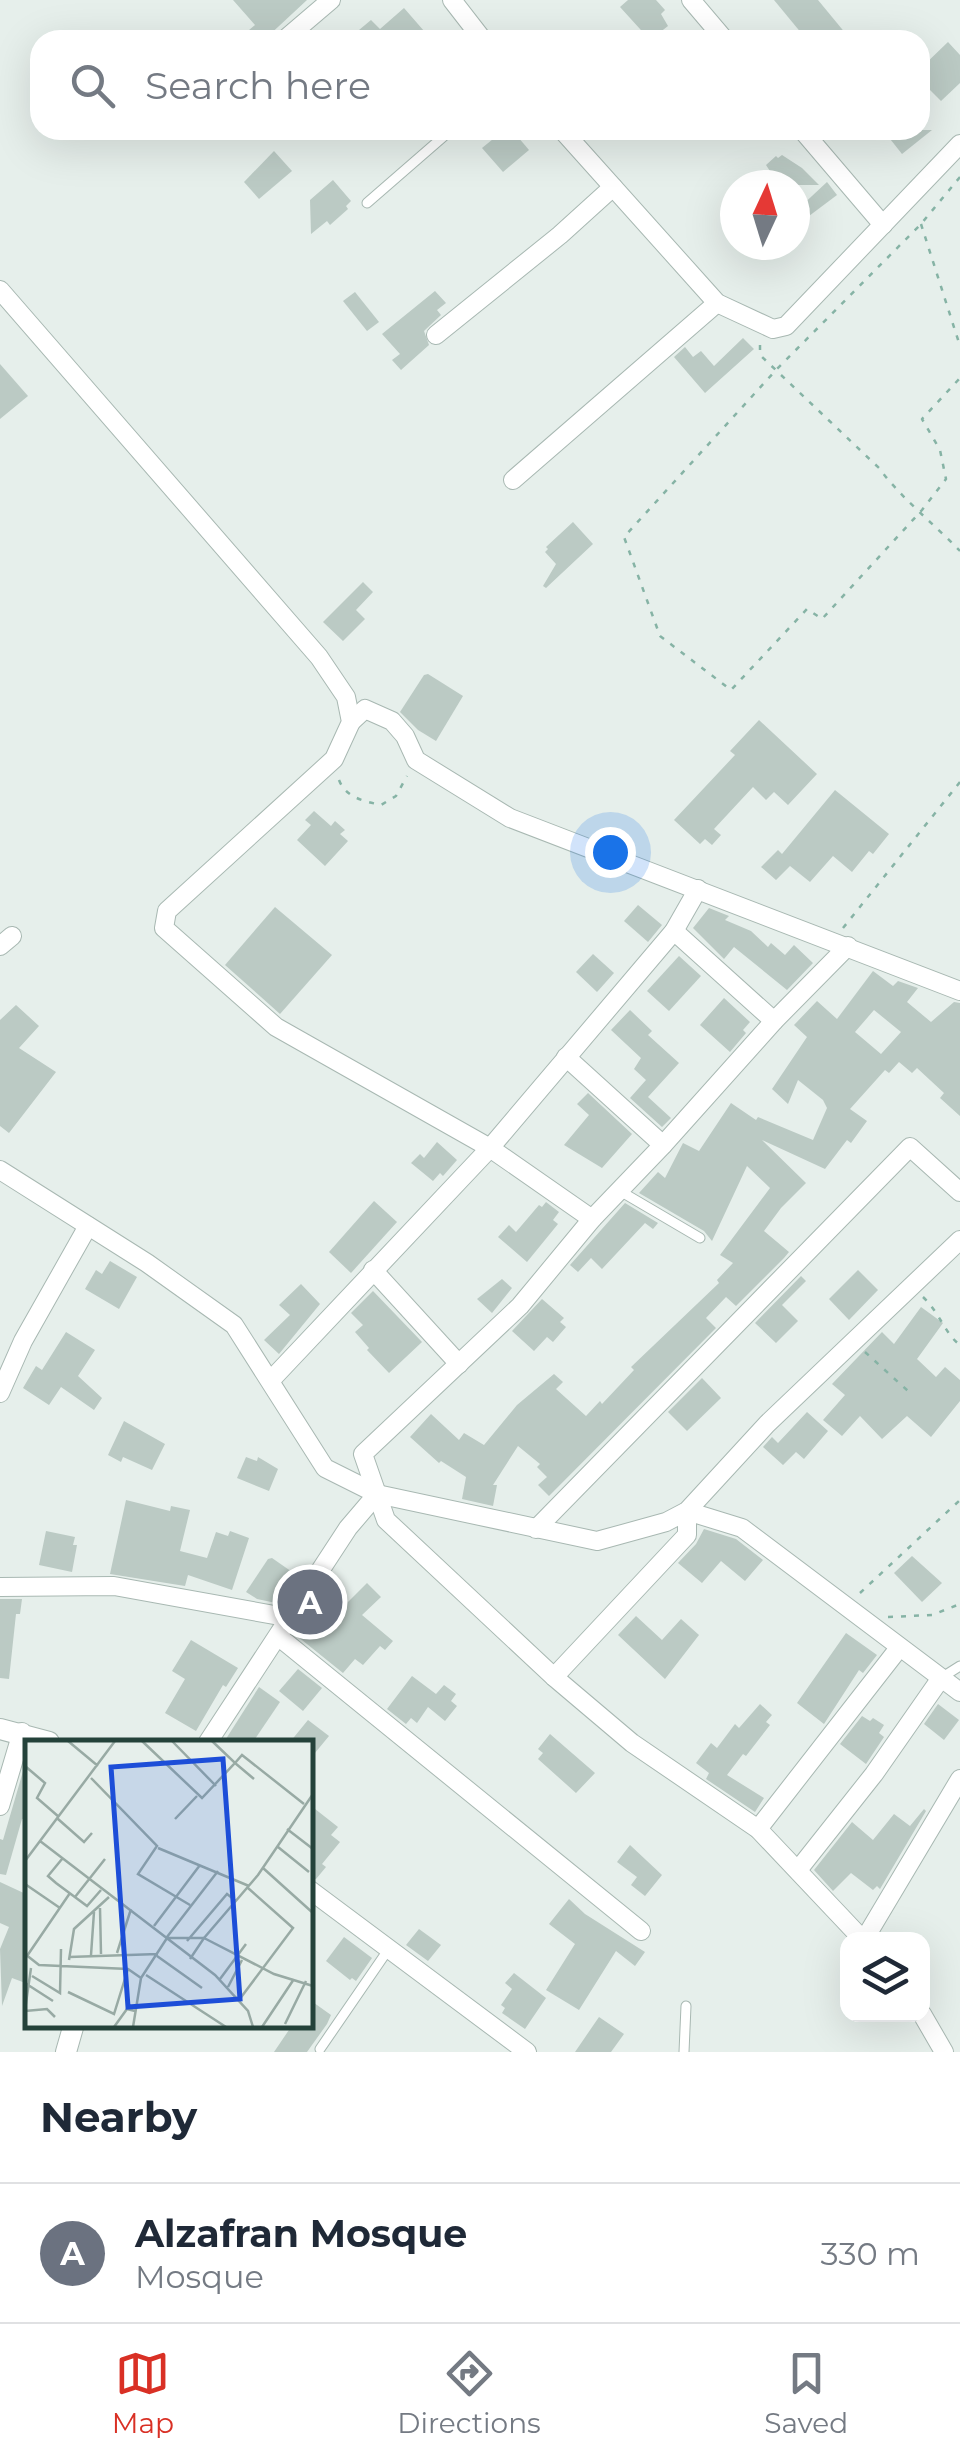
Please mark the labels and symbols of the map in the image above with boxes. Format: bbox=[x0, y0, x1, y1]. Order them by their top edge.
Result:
north arrow bbox=[720, 170, 810, 260]
your location bbox=[585, 827, 636, 878]
pin: A bbox=[278, 1564, 342, 1640]
inset map bbox=[25, 1740, 312, 2027]

